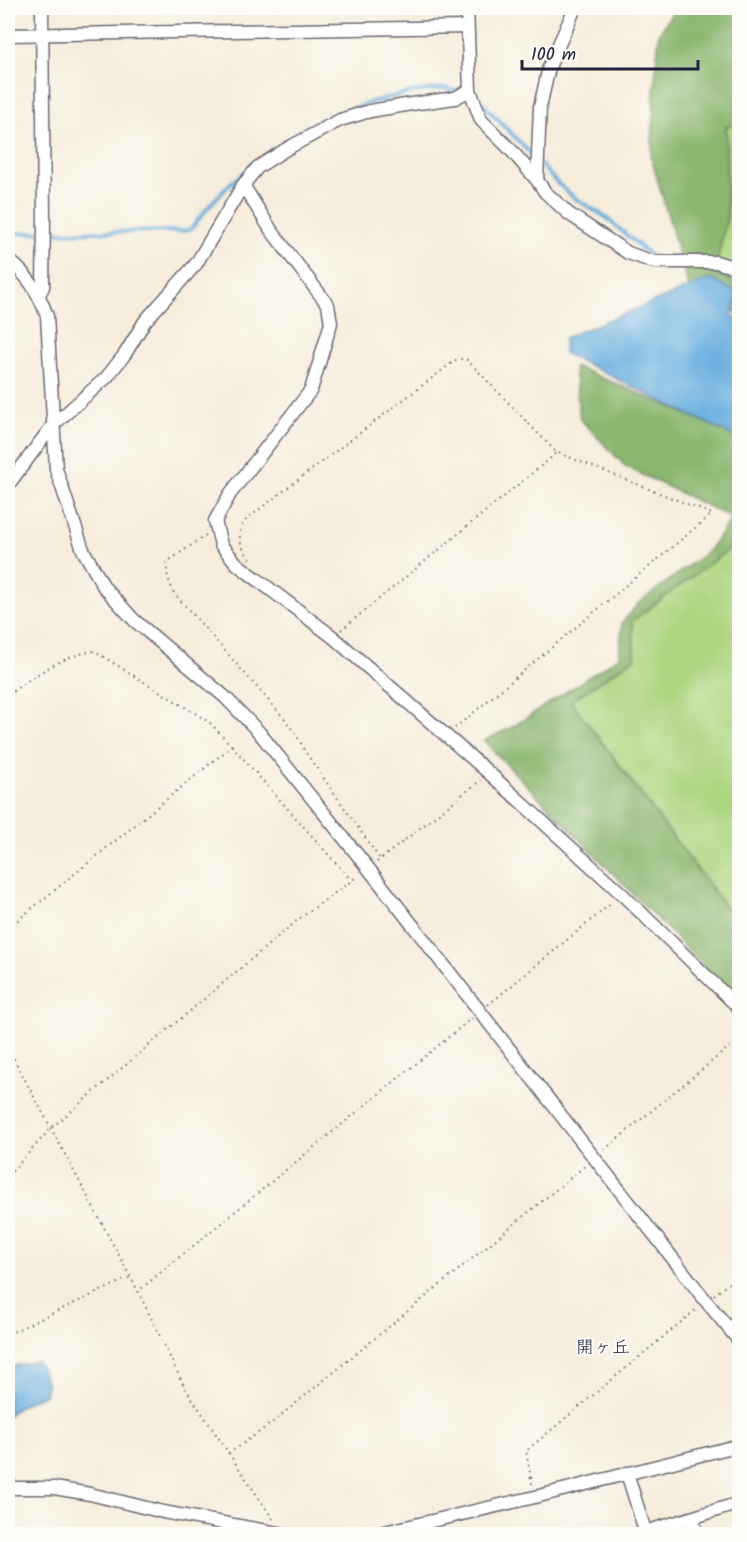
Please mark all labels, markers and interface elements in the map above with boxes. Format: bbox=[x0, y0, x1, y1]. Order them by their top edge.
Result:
scale bar bbox=[522, 33, 698, 71]
text: 100 m bbox=[531, 41, 576, 70]
district label: 開ヶ丘 bbox=[576, 1334, 630, 1363]

